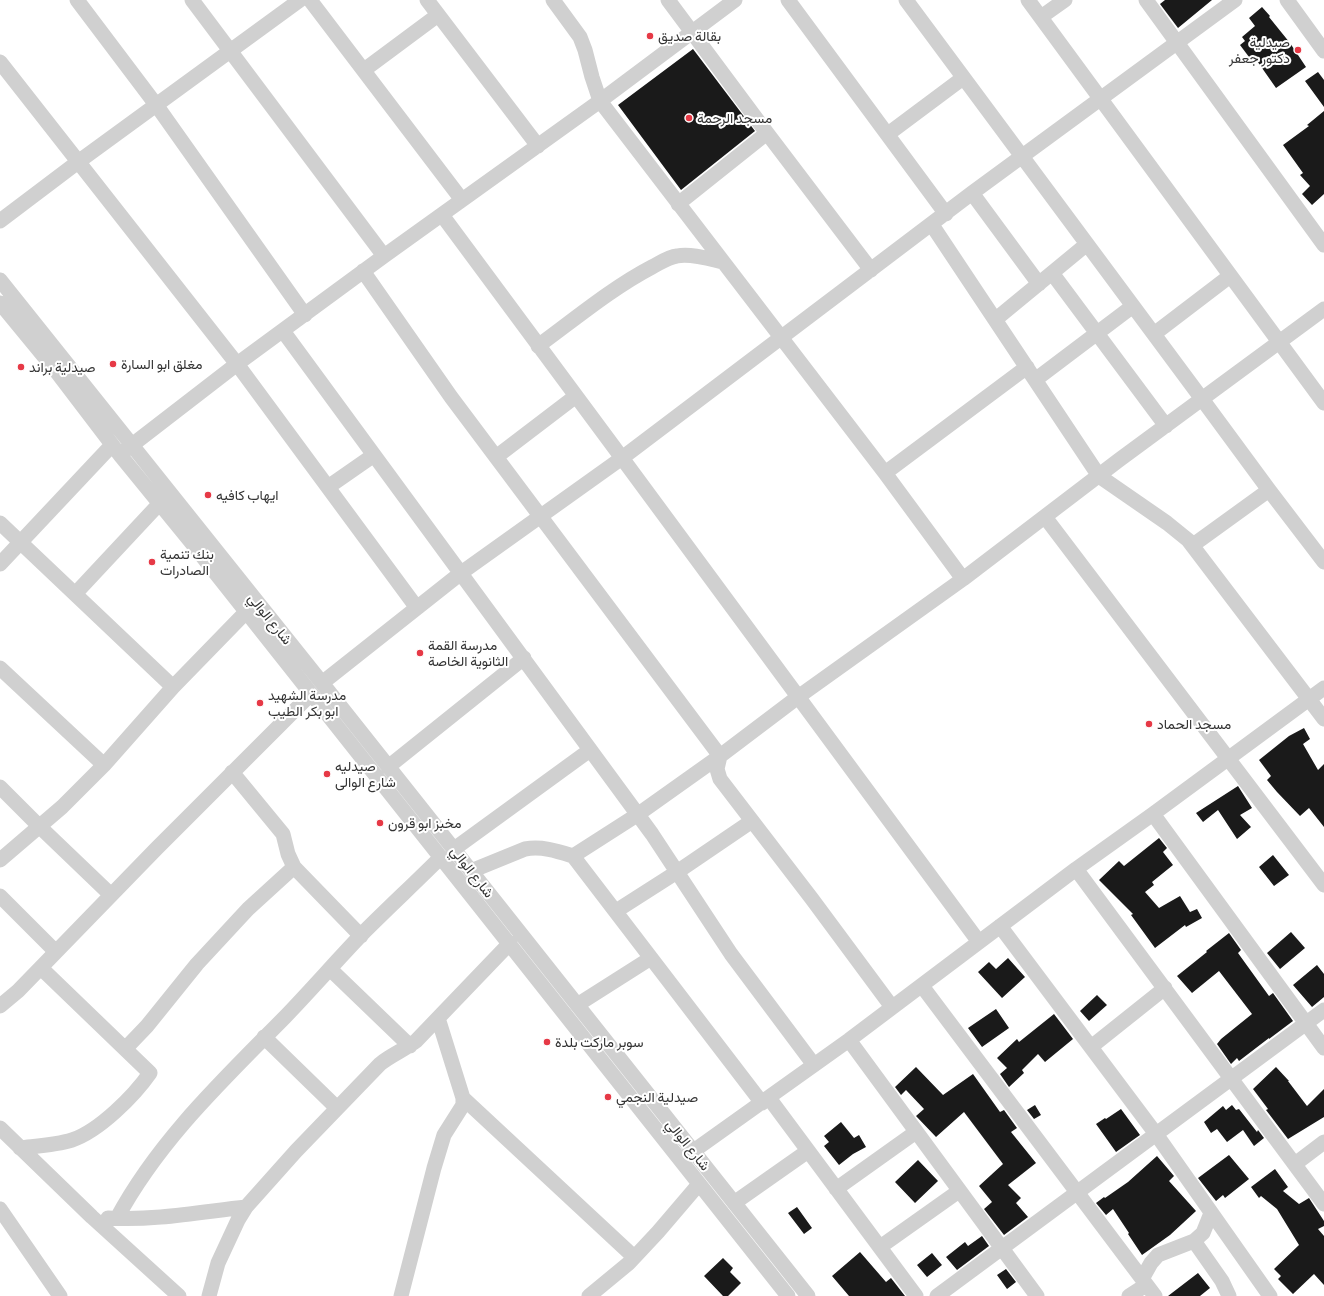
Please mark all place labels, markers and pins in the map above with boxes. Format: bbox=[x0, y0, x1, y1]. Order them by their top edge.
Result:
place label: بقالة صديق bbox=[658, 28, 721, 44]
marker: بقالة صديق bbox=[645, 31, 655, 41]
place label: صيدلية دكتور جعفر bbox=[1229, 34, 1290, 66]
marker: صيدلية دكتور جعفر bbox=[1293, 45, 1303, 55]
place label: مسجد الرحمة bbox=[697, 110, 772, 126]
marker: مسجد الرحمة bbox=[684, 113, 694, 123]
place label: مغلق ابو السارة bbox=[121, 356, 203, 372]
place label: صيدلية براند bbox=[29, 359, 96, 375]
marker: مغلق ابو السارة bbox=[108, 359, 118, 369]
marker: صيدلية براند bbox=[16, 362, 26, 372]
place label: ايهاب كافيه bbox=[216, 487, 279, 503]
marker: ايهاب كافيه bbox=[203, 490, 213, 500]
place label: بنك تنمية الصادرات bbox=[160, 546, 214, 578]
marker: بنك تنمية الصادرات bbox=[147, 557, 157, 567]
place label: مدرسة القمة الثانوية الخاصة bbox=[428, 637, 508, 670]
marker: مدرسة القمة الثانوية الخاصة bbox=[415, 648, 425, 658]
place label: مدرسة الشهيد ابو بكر الطيب bbox=[268, 687, 346, 720]
marker: مدرسة الشهيد ابو بكر الطيب bbox=[255, 698, 265, 708]
place label: مسجد الحماد bbox=[1157, 716, 1231, 732]
marker: مسجد الحماد bbox=[1144, 719, 1154, 729]
place label: صيدليه شارع الوالى bbox=[335, 758, 396, 790]
marker: صيدليه شارع الوالى bbox=[322, 769, 332, 779]
place label: مخبز ابو قرون bbox=[388, 815, 462, 831]
marker: مخبز ابو قرون bbox=[375, 818, 385, 828]
place label: سوبر ماركت بلدة bbox=[555, 1034, 644, 1050]
marker: سوبر ماركت بلدة bbox=[542, 1037, 552, 1047]
place label: صيدلية النجمي bbox=[616, 1089, 698, 1105]
marker: صيدلية النجمي bbox=[603, 1092, 613, 1102]

